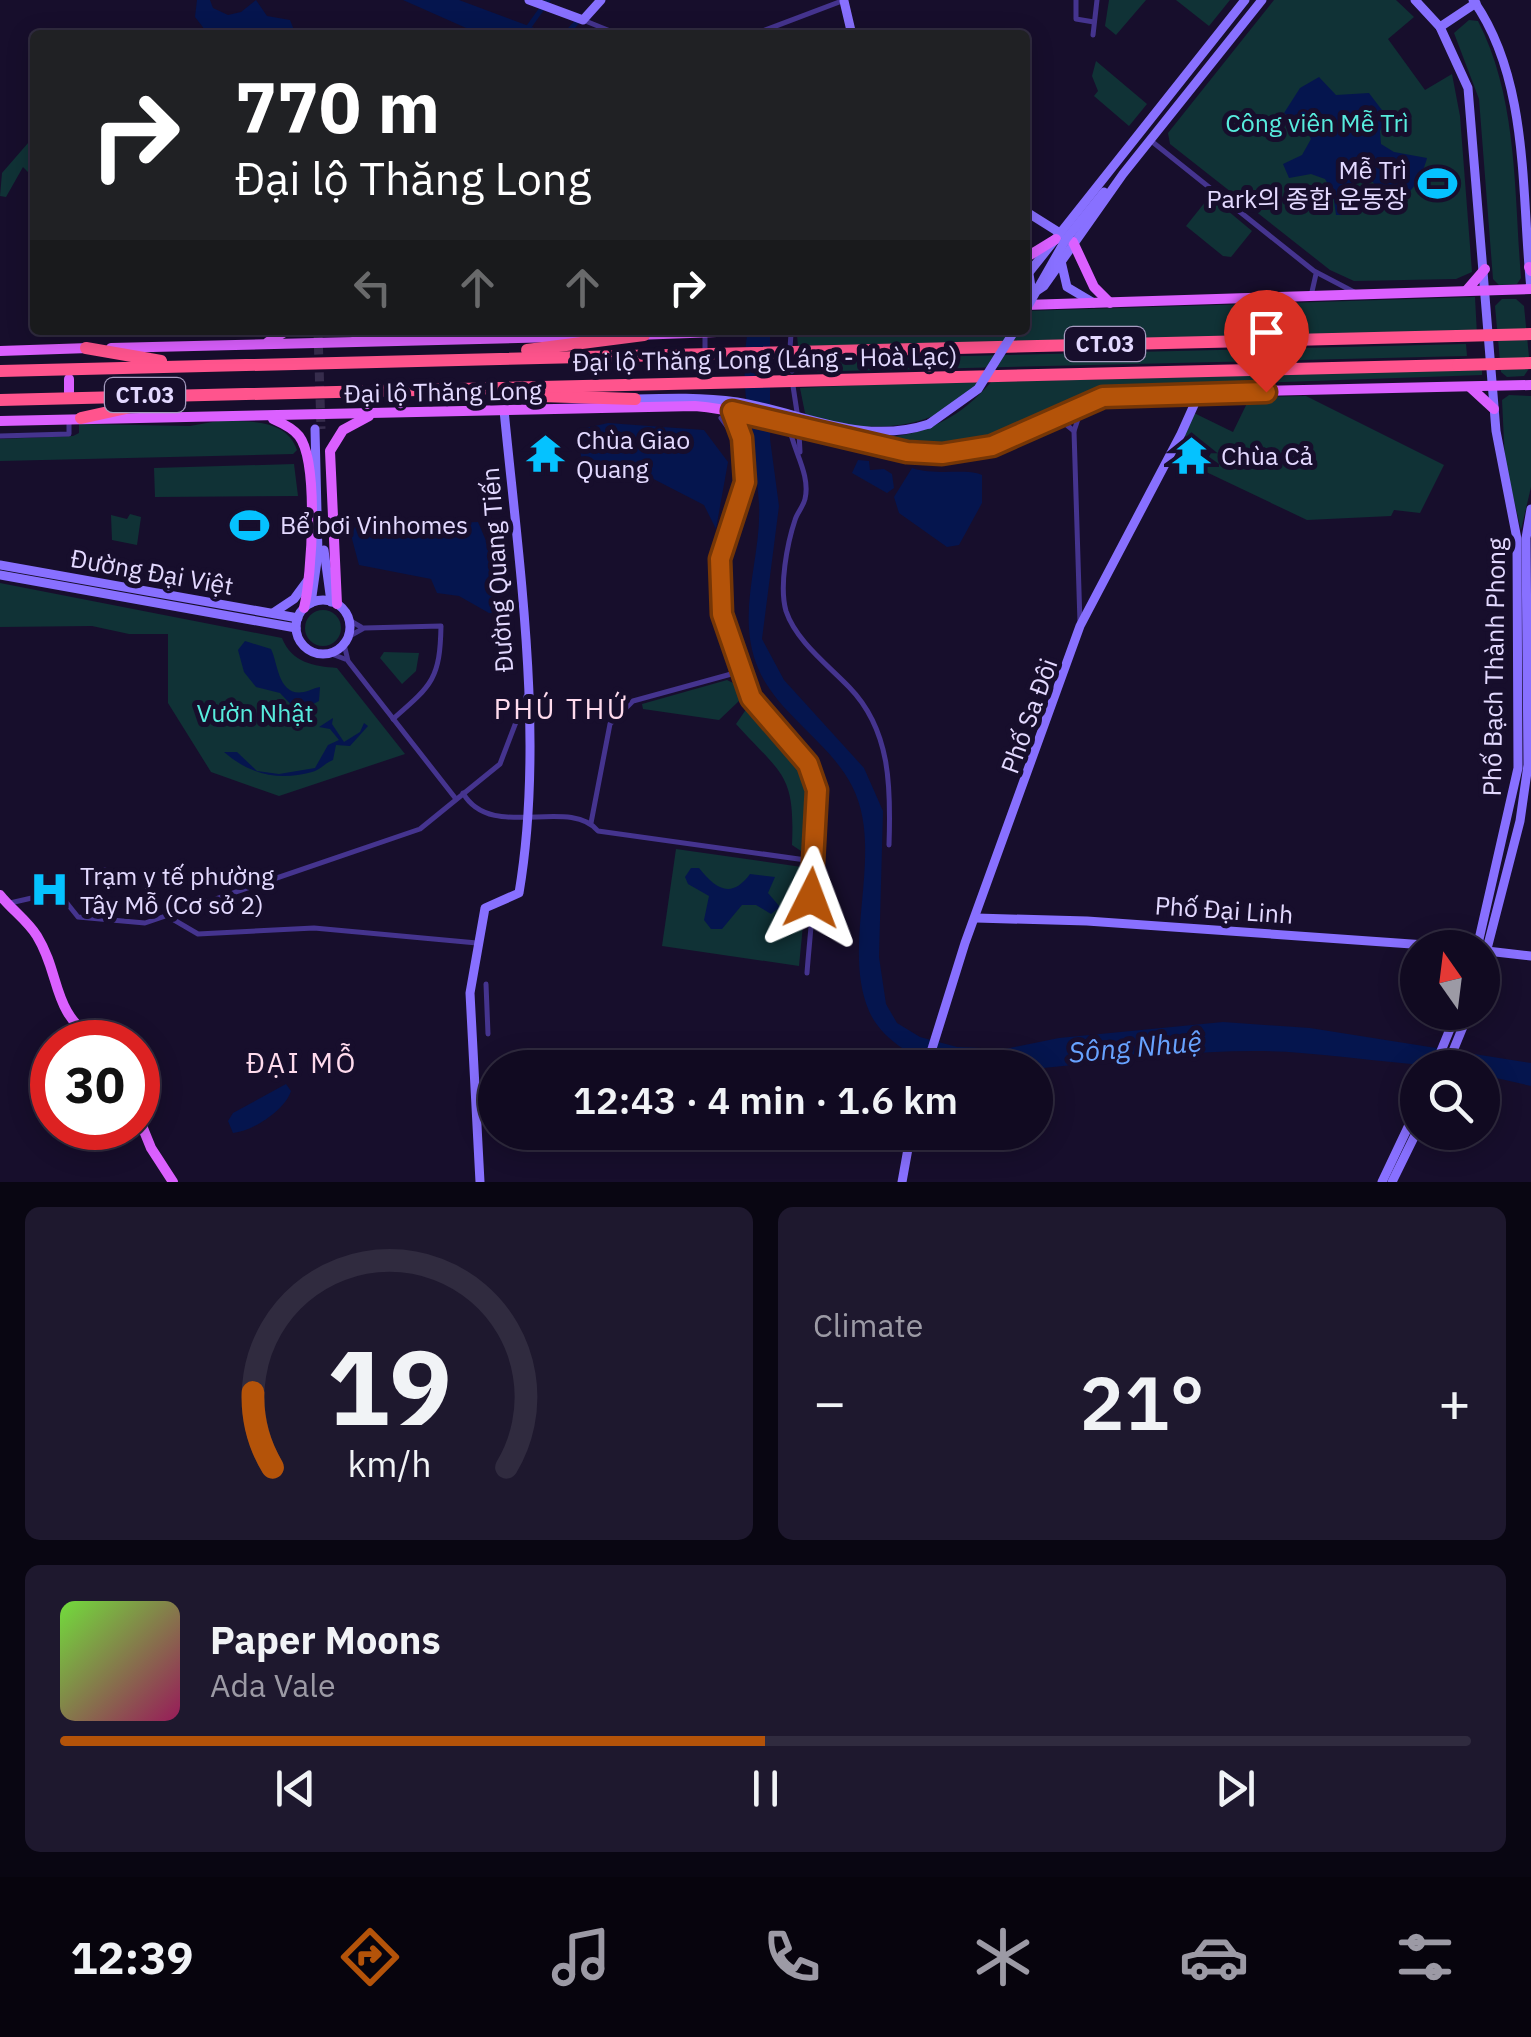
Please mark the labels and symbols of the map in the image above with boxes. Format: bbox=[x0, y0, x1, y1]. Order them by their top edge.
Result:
park label: Công viên Mễ Trì bbox=[1225, 106, 1409, 139]
place label: Mễ Trì Park의 종합 운동장 bbox=[1207, 153, 1407, 215]
sports icon: Mễ Trì Park의 종합 운동장 bbox=[1416, 163, 1458, 205]
pin bbox=[1224, 290, 1309, 393]
road number: CT.03 bbox=[1065, 327, 1145, 361]
street label: Đại lộ Thăng Long (Láng - Hoà Lạc) bbox=[572, 339, 958, 378]
street label: Đại lộ Thăng Long bbox=[344, 373, 542, 410]
road number: CT.03 bbox=[105, 378, 185, 412]
place label: Chùa Giao Quang bbox=[576, 423, 690, 485]
temple icon: Chùa Giao Quang bbox=[525, 433, 567, 475]
temple icon: Chùa Cả bbox=[1170, 435, 1212, 477]
place label: Chùa Cả bbox=[1221, 439, 1313, 472]
street label: Đường Quang Tiến bbox=[473, 466, 520, 674]
sports icon: Bể bơi Vinhomes bbox=[229, 504, 271, 546]
place label: Bể bơi Vinhomes bbox=[280, 508, 468, 541]
street label: Phố Bạch Thành Phong bbox=[1475, 537, 1512, 797]
street label: Đường Đại Việt bbox=[68, 541, 236, 602]
street label: Phố Sa Đôi bbox=[992, 654, 1065, 778]
district label: PHÚ THỨ bbox=[494, 690, 628, 727]
park label: Vườn Nhật bbox=[196, 696, 314, 729]
position arrow bbox=[759, 846, 863, 950]
place label: Trạm y tế phường Tây Mỗ (Cơ sở 2) bbox=[80, 859, 274, 921]
hospital icon: Trạm y tế phường Tây Mỗ (Cơ sở 2) bbox=[29, 869, 71, 911]
street label: Phố Đại Linh bbox=[1154, 888, 1294, 931]
north arrow bbox=[1400, 930, 1500, 1030]
speed limit sign: 30 bbox=[30, 1020, 160, 1150]
water label: Sông Nhuệ bbox=[1067, 1022, 1203, 1071]
district label: ĐẠI MỖ bbox=[246, 1043, 358, 1081]

